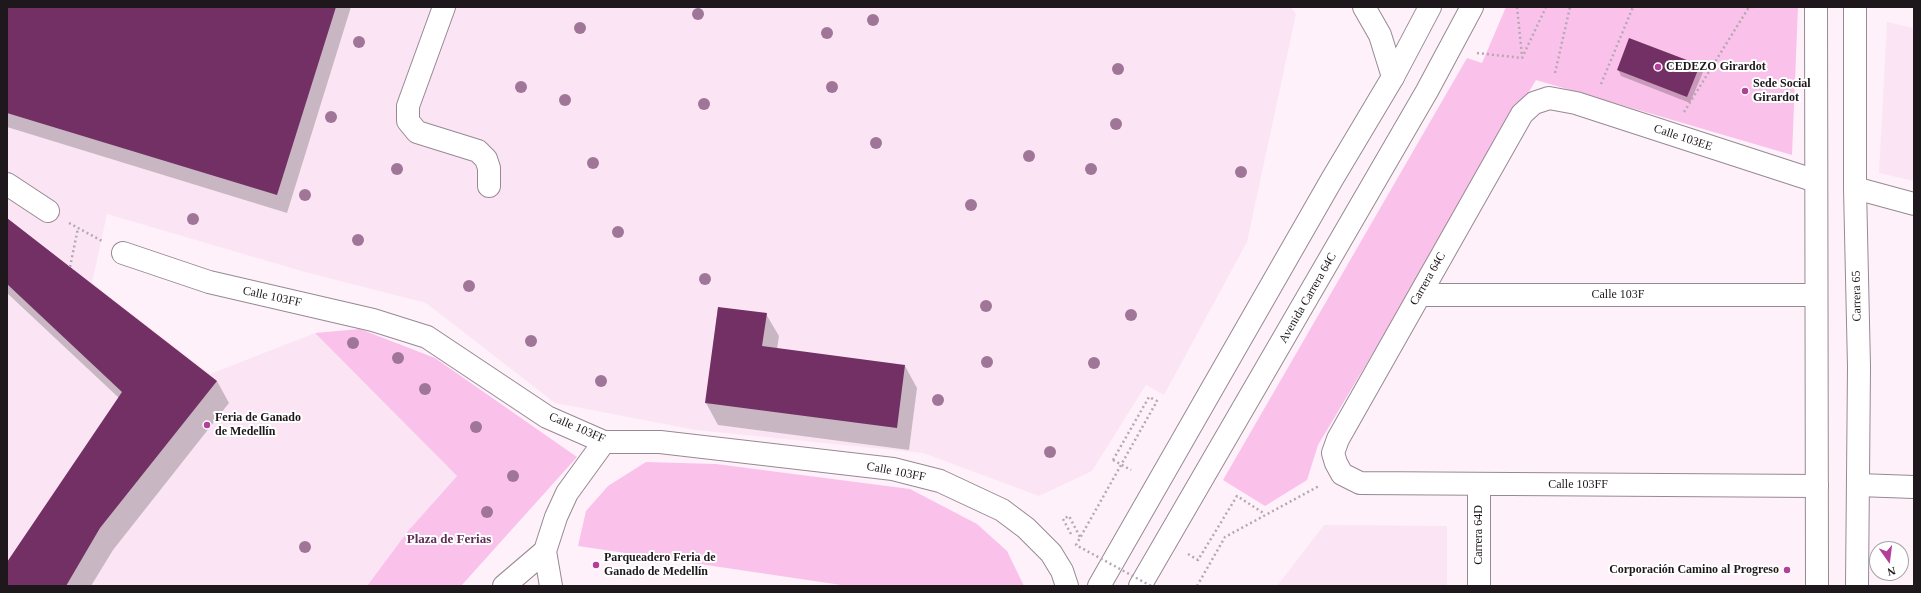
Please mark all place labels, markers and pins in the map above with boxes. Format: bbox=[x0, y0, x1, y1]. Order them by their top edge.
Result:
place label: CEDEZO Girardot bbox=[1666, 60, 1766, 74]
marker: CEDEZO Girardot bbox=[1653, 62, 1663, 72]
place label: Sede Social Girardot bbox=[1753, 77, 1811, 105]
marker: Sede Social Girardot bbox=[1740, 86, 1750, 96]
place label: Feria de Ganado de Medellín bbox=[215, 411, 301, 439]
marker: Feria de Ganado de Medellín bbox=[202, 420, 212, 430]
place label: Parqueadero Feria de Ganado de Medellín bbox=[604, 551, 716, 579]
marker: Parqueadero Feria de Ganado de Medellín bbox=[591, 560, 601, 570]
place label: Corporación Camino al Progreso bbox=[1609, 563, 1779, 577]
marker: Corporación Camino al Progreso bbox=[1782, 565, 1792, 575]

